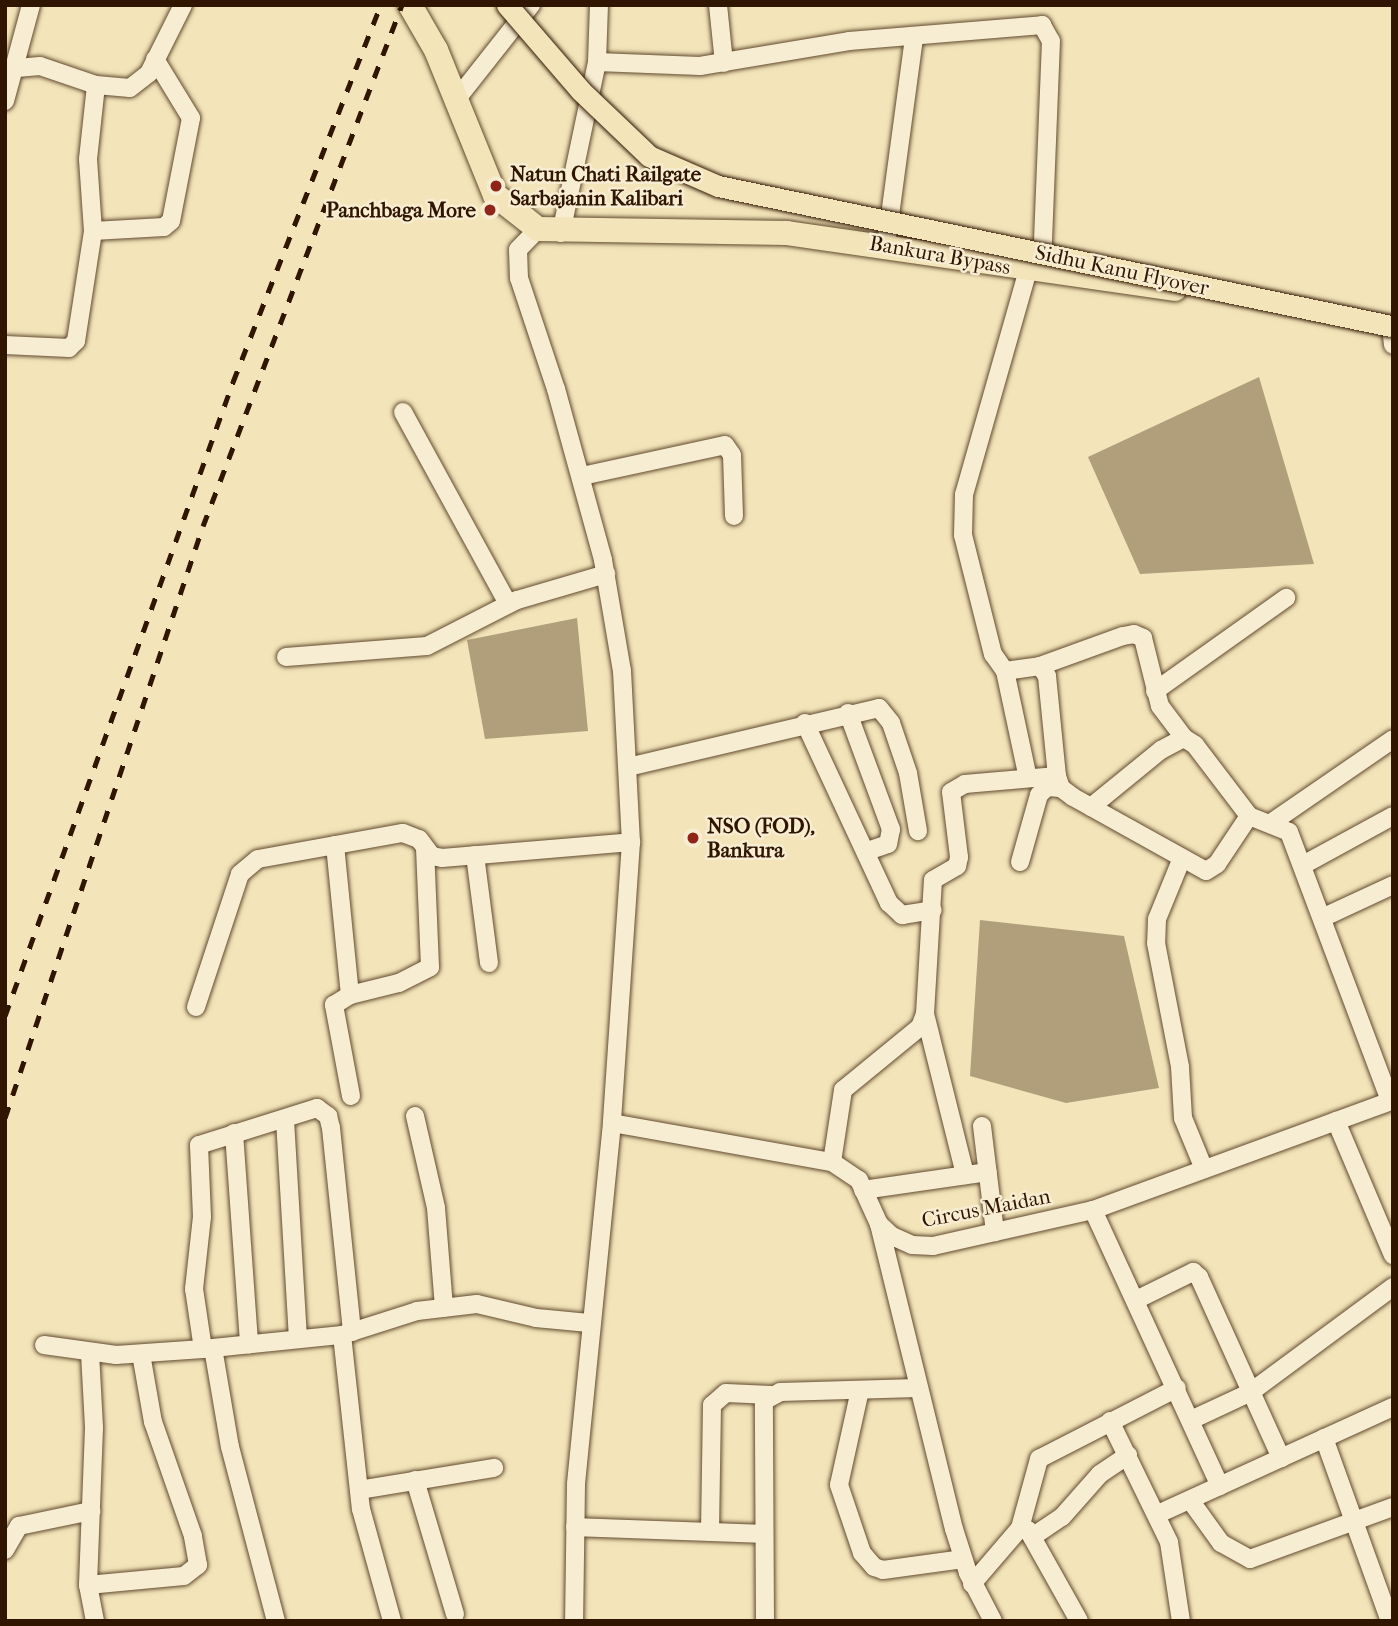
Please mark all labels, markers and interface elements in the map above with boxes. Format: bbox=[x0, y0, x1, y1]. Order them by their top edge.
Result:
place label: Natun Chati Railgate Sarbajanin Kalibari bbox=[510, 161, 701, 211]
marker: Natun Chati Railgate Sarbajanin Kalibari bbox=[488, 178, 504, 194]
place label: Panchbaga More bbox=[326, 197, 476, 223]
marker: Panchbaga More bbox=[482, 202, 498, 218]
street label: Bankura Bypass bbox=[867, 230, 1013, 280]
street label: Sidhu Kanu Flyover bbox=[1033, 239, 1211, 301]
place label: NSO (FOD), Bankura bbox=[707, 813, 815, 863]
marker: NSO (FOD), Bankura bbox=[685, 830, 701, 846]
street label: Circus Maidan bbox=[919, 1183, 1053, 1233]

